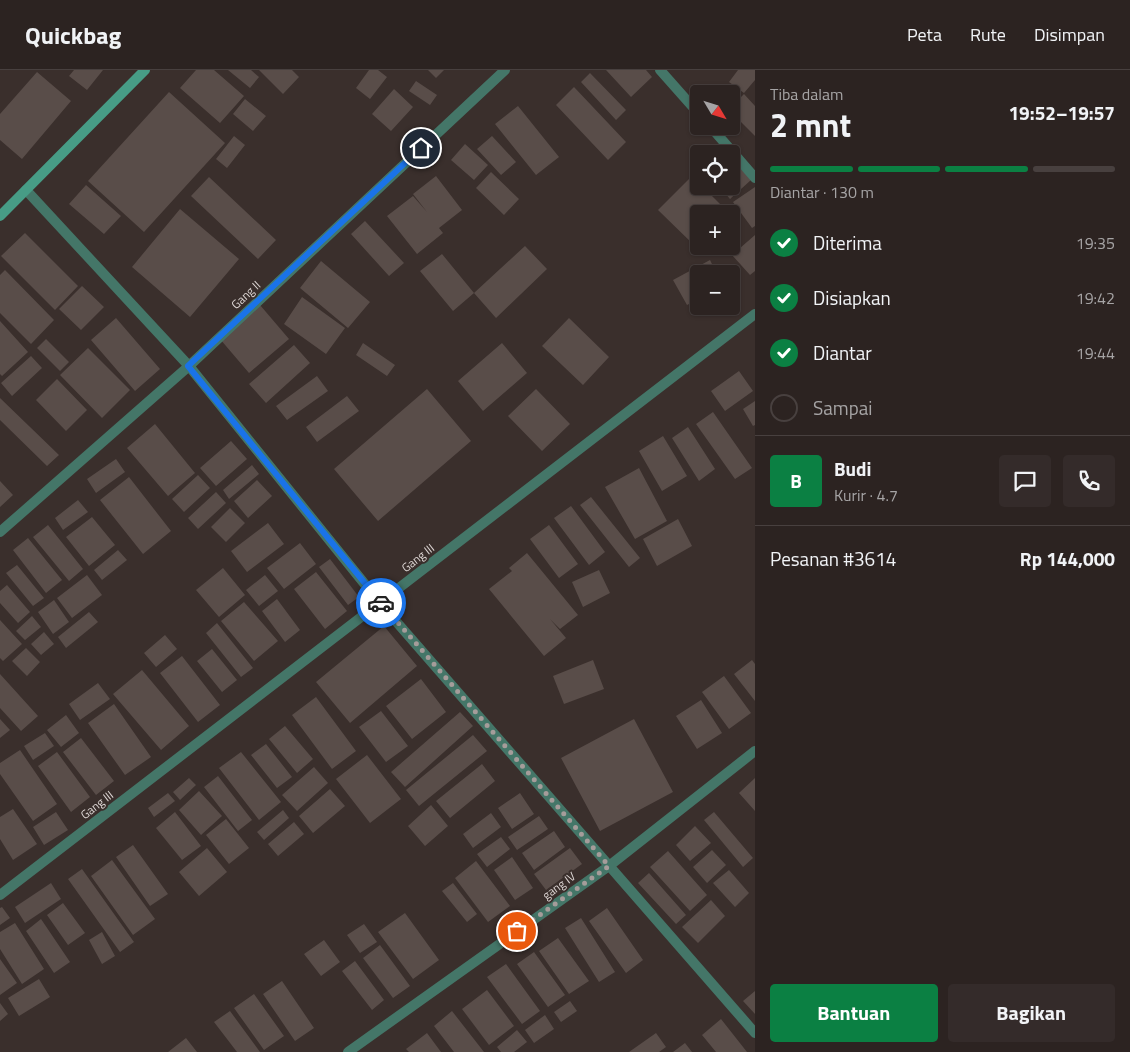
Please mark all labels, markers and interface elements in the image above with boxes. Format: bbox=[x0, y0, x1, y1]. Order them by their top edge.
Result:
text: Quickbag bbox=[25, 17, 121, 53]
text: Peta bbox=[907, 21, 942, 48]
text: Rute bbox=[970, 21, 1006, 48]
text: Disimpan bbox=[1034, 21, 1105, 48]
text: Tiba dalam bbox=[770, 82, 843, 106]
north arrow bbox=[690, 85, 740, 135]
map controls bbox=[690, 85, 740, 315]
text: 19:52–19:57 bbox=[1008, 98, 1115, 127]
text: 2 mnt bbox=[770, 101, 851, 149]
pin bbox=[400, 127, 442, 169]
icon: home bbox=[407, 134, 435, 162]
button: locate bbox=[690, 145, 740, 195]
text: Diantar · 130 m bbox=[770, 180, 874, 204]
button: + bbox=[690, 205, 740, 255]
text: Diterima bbox=[813, 228, 882, 257]
icon: check bbox=[770, 229, 798, 257]
text: 19:35 bbox=[1076, 231, 1115, 255]
button: − bbox=[690, 265, 740, 315]
street label: Gang II bbox=[227, 276, 265, 313]
text: Disiapkan bbox=[813, 283, 891, 312]
icon: check bbox=[770, 284, 798, 312]
text: 19:42 bbox=[1076, 286, 1115, 310]
text: Diantar bbox=[813, 338, 872, 367]
icon: check bbox=[770, 339, 798, 367]
text: 19:44 bbox=[1076, 341, 1115, 365]
text: Sampai bbox=[813, 393, 872, 422]
text: Budi bbox=[834, 454, 871, 483]
button: chat bbox=[999, 455, 1051, 507]
button: phone bbox=[1063, 455, 1115, 507]
text: B bbox=[790, 466, 802, 495]
text: Kurir · 4.7 bbox=[834, 483, 898, 507]
street label: Gang III bbox=[397, 539, 438, 577]
text: Pesanan #3614 bbox=[770, 544, 896, 573]
text: Rp 144,000 bbox=[1020, 544, 1115, 573]
courier bbox=[356, 578, 406, 628]
icon: car bbox=[367, 589, 395, 617]
street label: Gang III bbox=[76, 786, 117, 824]
street label: gang IV bbox=[538, 867, 579, 904]
pin bbox=[496, 910, 538, 952]
icon: bag bbox=[503, 917, 531, 945]
button: Bantuan bbox=[770, 984, 938, 1042]
button: Bagikan bbox=[948, 984, 1115, 1042]

